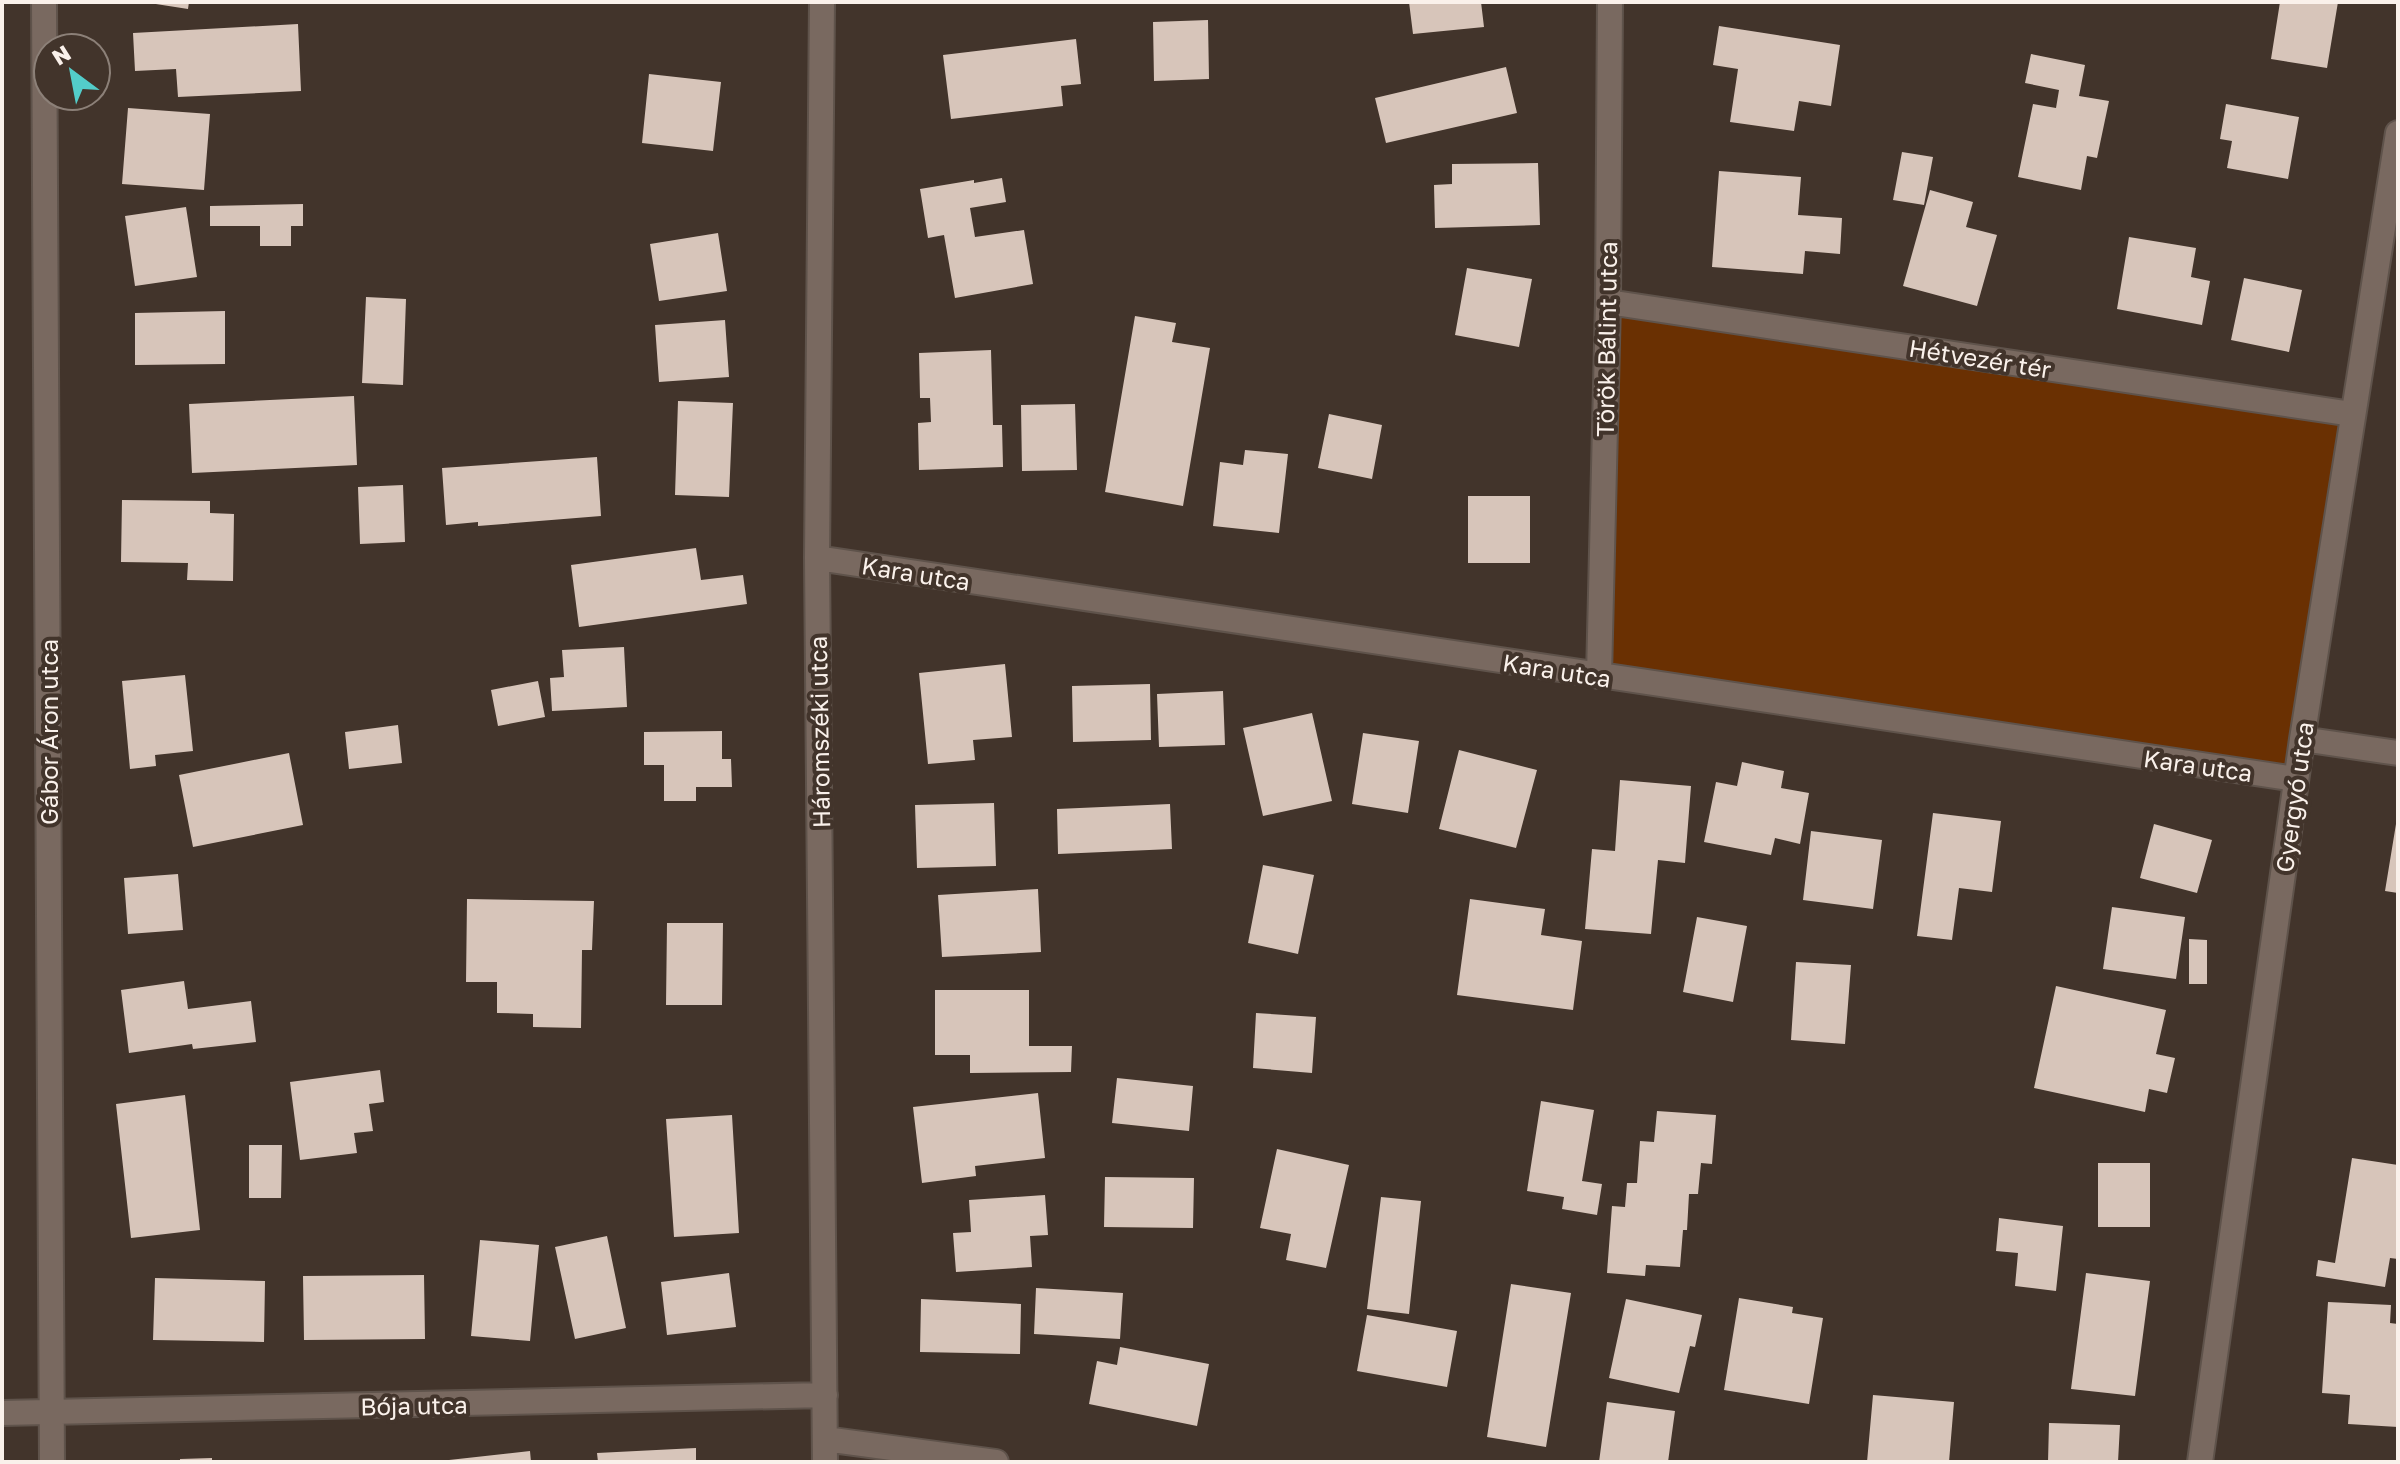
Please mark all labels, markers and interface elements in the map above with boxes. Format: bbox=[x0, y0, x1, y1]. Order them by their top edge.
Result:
north arrow bbox=[32, 32, 112, 112]
text: N bbox=[47, 39, 75, 70]
street label: Török Bálint utca bbox=[1590, 241, 1622, 437]
street label: Hétvezér tér bbox=[1907, 332, 2053, 384]
street label: Kara utca bbox=[860, 550, 972, 596]
street label: Háromszéki utca bbox=[803, 636, 835, 828]
street label: Gábor Áron utca bbox=[34, 639, 63, 825]
street label: Kara utca bbox=[1501, 647, 1613, 693]
street label: Gyergyó utca bbox=[2269, 720, 2319, 874]
street label: Kara utca bbox=[2142, 743, 2254, 787]
street label: Bója utca bbox=[360, 1390, 468, 1420]

